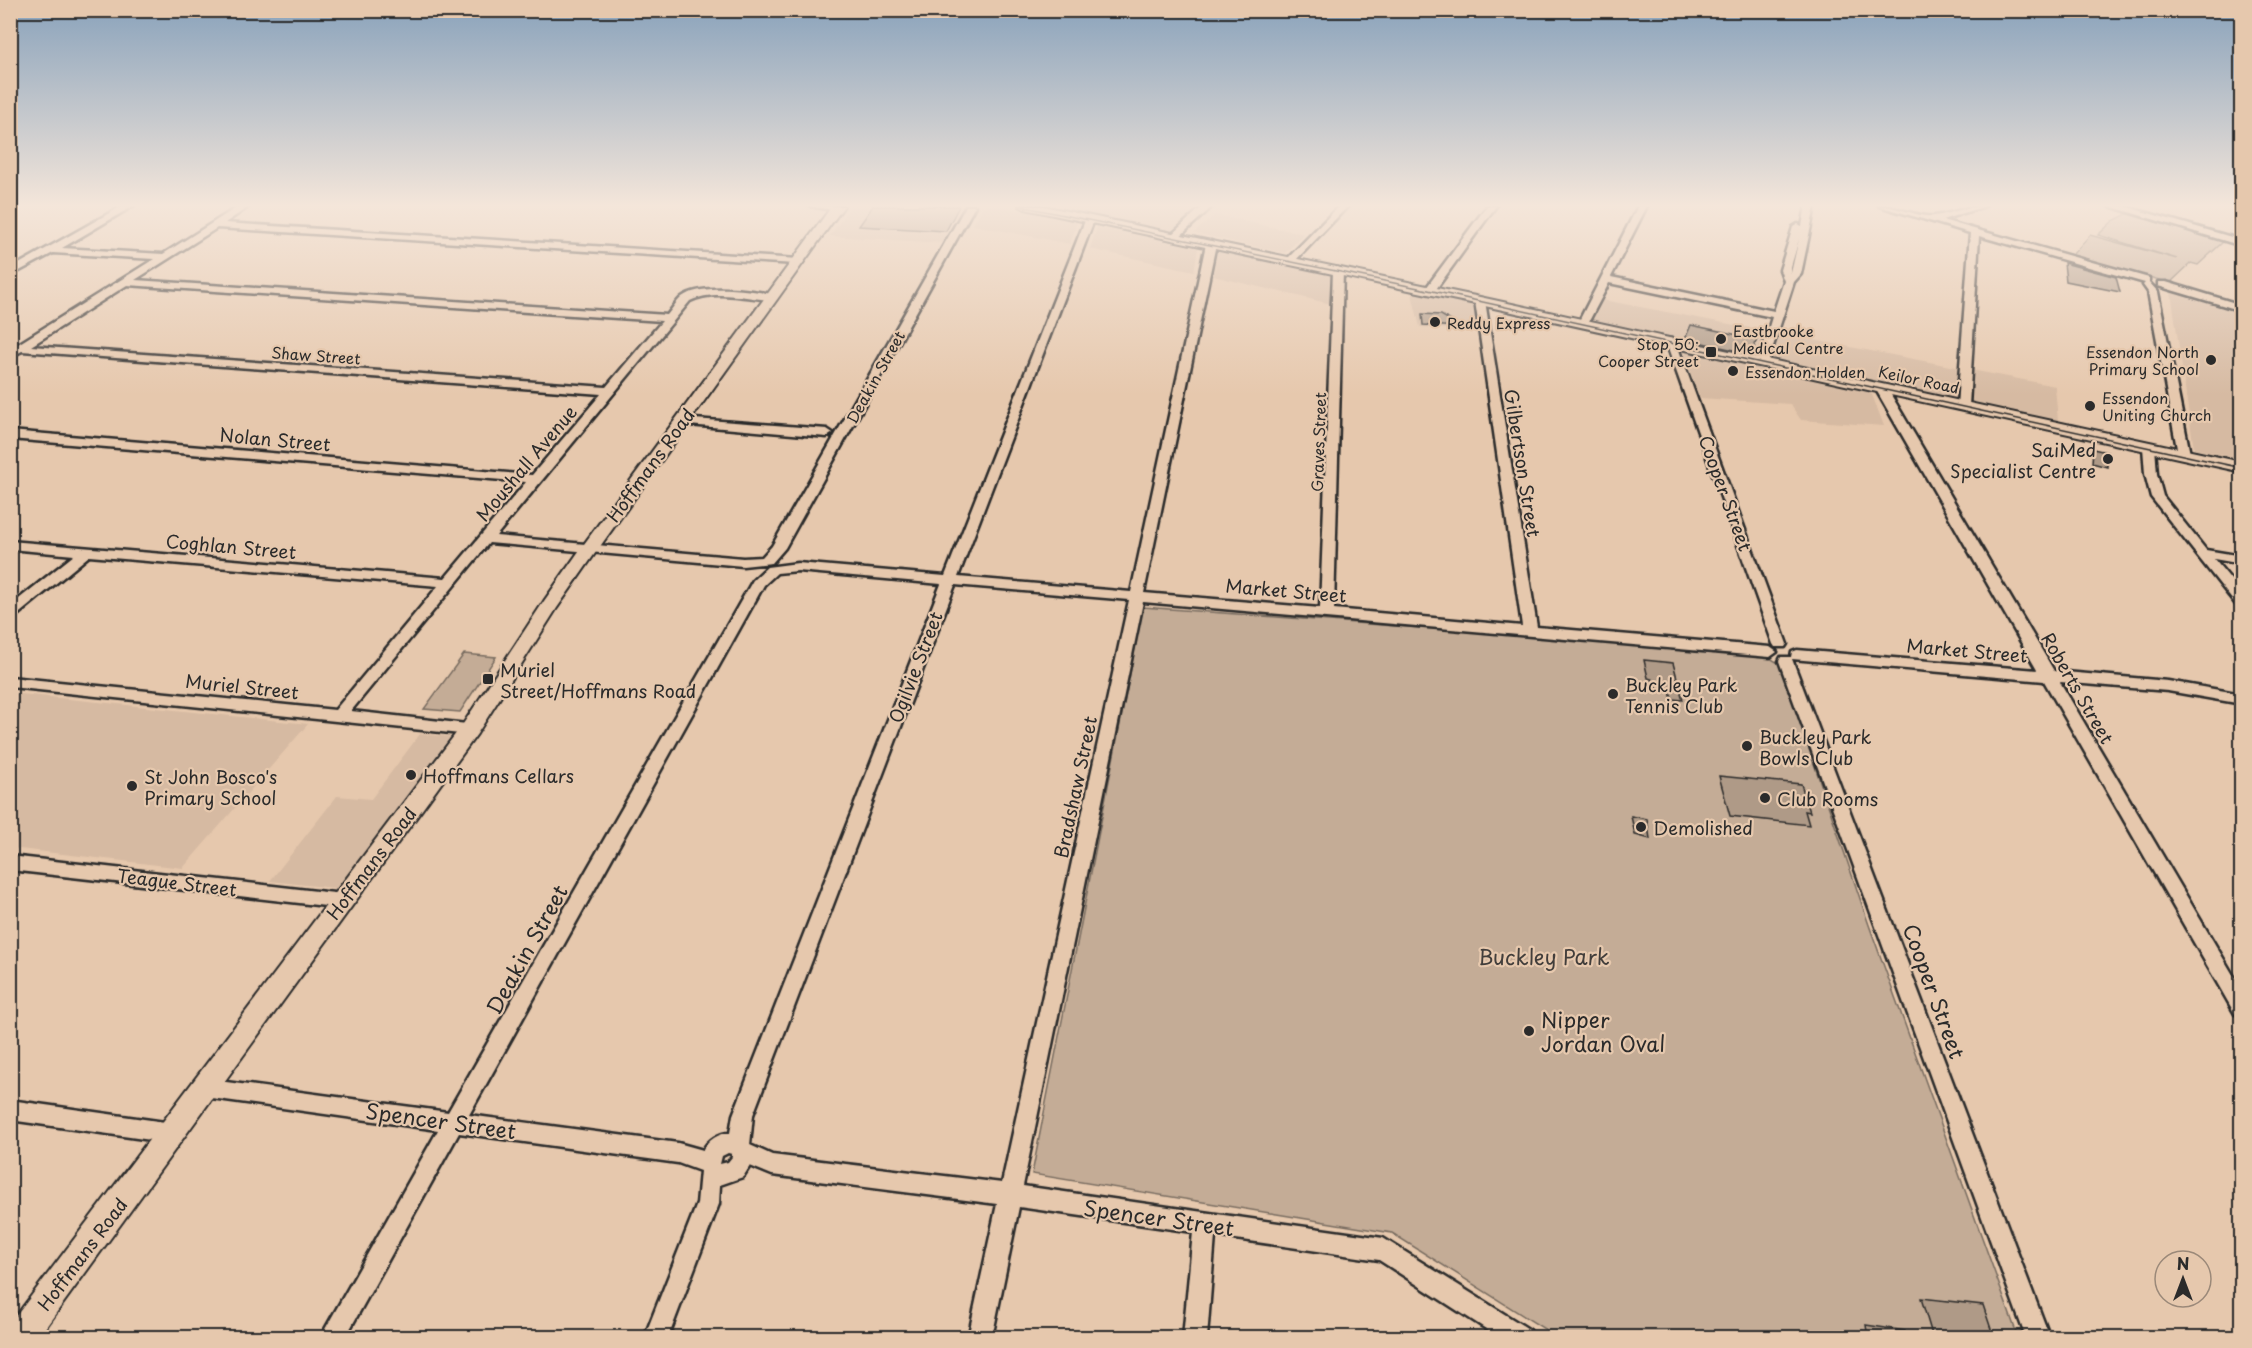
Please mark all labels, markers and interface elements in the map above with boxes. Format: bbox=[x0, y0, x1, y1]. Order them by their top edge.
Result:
place label: Reddy Express bbox=[1447, 311, 1550, 334]
marker: Reddy Express bbox=[1428, 315, 1442, 329]
place label: Eastbrooke Medical Centre bbox=[1733, 319, 1844, 359]
street label: Deakin Street bbox=[840, 326, 910, 428]
place label: Stop 50: Cooper Street bbox=[1598, 332, 1699, 372]
marker: Eastbrooke Medical Centre bbox=[1714, 332, 1728, 346]
street label: Shaw Street bbox=[271, 340, 361, 370]
place label: Essendon North Primary School bbox=[2086, 340, 2199, 380]
marker: Stop 50: Cooper Street bbox=[1704, 345, 1718, 359]
marker: Essendon North Primary School bbox=[2204, 353, 2218, 367]
street label: Keilor Road bbox=[1876, 359, 1962, 399]
place label: Essendon Holden bbox=[1745, 360, 1865, 383]
marker: Essendon Holden bbox=[1726, 364, 1740, 378]
place label: Essendon Uniting Church bbox=[2102, 386, 2212, 426]
street label: Gilbertson Street bbox=[1498, 387, 1548, 539]
street label: Graves Street bbox=[1305, 392, 1331, 492]
street label: Moushall Avenue bbox=[469, 399, 583, 527]
marker: Essendon Uniting Church bbox=[2083, 399, 2097, 413]
street label: Hoffmans Road bbox=[599, 402, 701, 528]
street label: Nolan Street bbox=[218, 421, 332, 457]
street label: Cooper Street bbox=[1693, 431, 1759, 555]
place label: SaiMed Specialist Centre bbox=[1950, 436, 2096, 484]
marker: SaiMed Specialist Centre bbox=[2101, 452, 2115, 466]
street label: Coghlan Street bbox=[165, 527, 297, 565]
street label: Market Street bbox=[1224, 571, 1348, 609]
street label: Ogilvie Street bbox=[881, 607, 949, 727]
street label: Roberts Street bbox=[2035, 627, 2121, 749]
street label: Market Street bbox=[1905, 631, 2029, 669]
place label: Muriel Street/Hoffmans Road bbox=[500, 656, 696, 704]
street label: Muriel Street bbox=[184, 667, 300, 705]
place label: Buckley Park Tennis Club bbox=[1625, 671, 1738, 719]
marker: Muriel Street/Hoffmans Road bbox=[481, 672, 495, 686]
marker: Buckley Park Tennis Club bbox=[1606, 687, 1620, 701]
street label: Bradshaw Street bbox=[1047, 714, 1103, 860]
place label: Buckley Park Bowls Club bbox=[1759, 723, 1872, 771]
marker: Buckley Park Bowls Club bbox=[1740, 739, 1754, 753]
place label: Hoffmans Cellars bbox=[423, 762, 574, 789]
place label: St John Bosco's Primary School bbox=[144, 763, 277, 811]
marker: Hoffmans Cellars bbox=[404, 768, 418, 782]
marker: St John Bosco's Primary School bbox=[125, 779, 139, 793]
place label: Club Rooms bbox=[1777, 785, 1878, 812]
marker: Club Rooms bbox=[1758, 791, 1772, 805]
street label: Hoffmans Road bbox=[320, 801, 422, 925]
place label: Demolished bbox=[1653, 814, 1753, 841]
marker: Demolished bbox=[1634, 820, 1648, 834]
street label: Teague Street bbox=[116, 861, 238, 903]
street label: Deakin Street bbox=[477, 878, 575, 1020]
street label: Cooper Street bbox=[1896, 919, 1974, 1063]
park label: Buckley Park bbox=[1478, 940, 1610, 972]
place label: Nipper Jordan Oval bbox=[1541, 1003, 1665, 1059]
marker: Nipper Jordan Oval bbox=[1522, 1024, 1536, 1038]
street label: Spencer Street bbox=[364, 1094, 518, 1146]
street label: Spencer Street bbox=[1082, 1191, 1236, 1243]
street label: Hoffmans Road bbox=[31, 1192, 133, 1316]
north arrow bbox=[2153, 1249, 2213, 1309]
text: N bbox=[2177, 1251, 2189, 1275]

